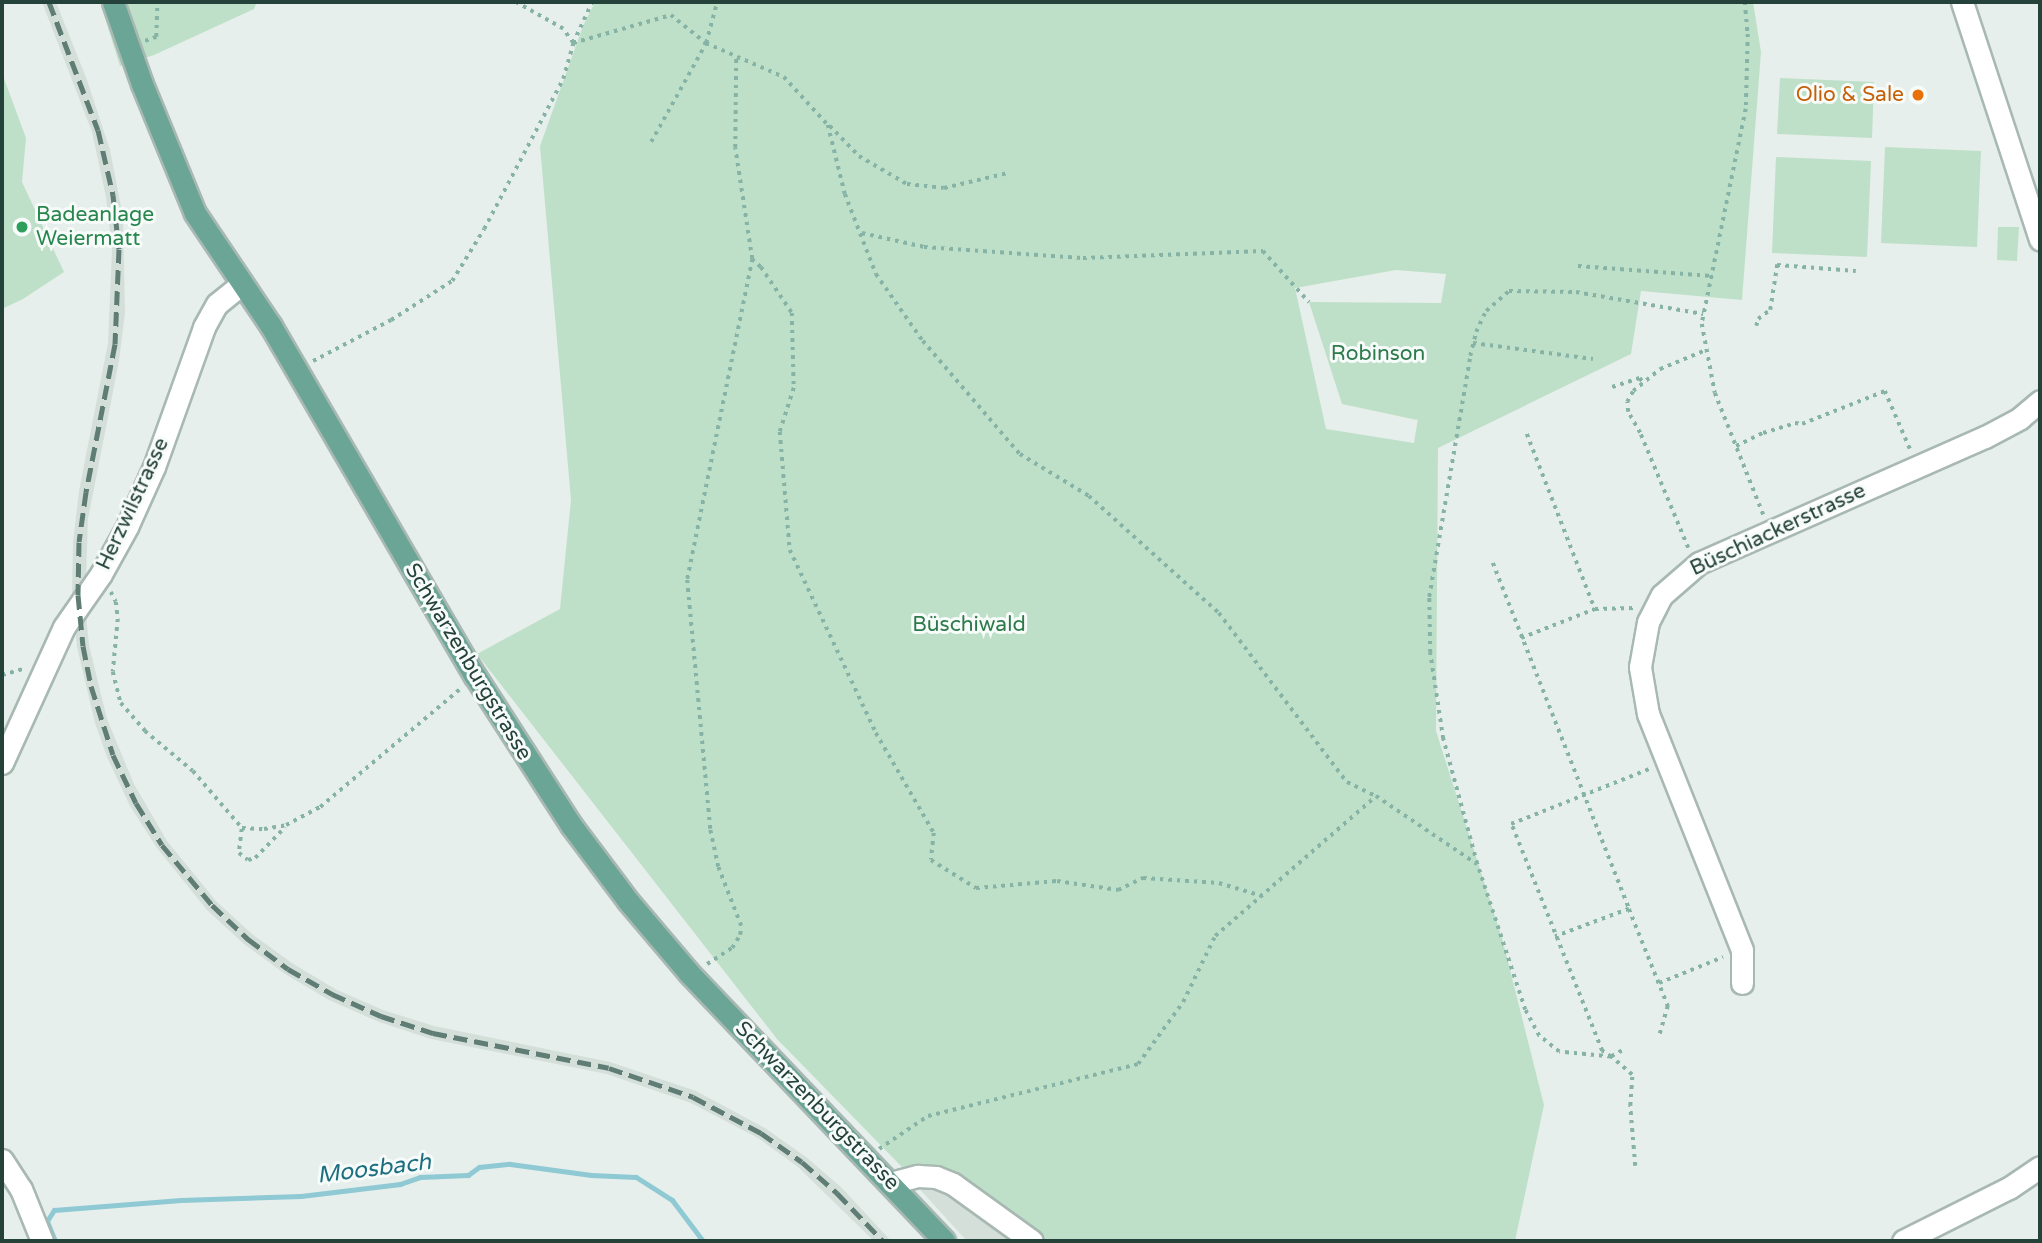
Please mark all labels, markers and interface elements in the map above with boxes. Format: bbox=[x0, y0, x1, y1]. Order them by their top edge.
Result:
place label: Olio & Sale bbox=[1796, 82, 1904, 108]
marker: Olio & Sale bbox=[1910, 87, 1926, 103]
place label: Badeanlage Weiermatt bbox=[36, 202, 154, 252]
marker: Badeanlage Weiermatt bbox=[14, 219, 30, 235]
park label: Robinson bbox=[1331, 341, 1425, 367]
street label: Herzwilstrasse bbox=[91, 434, 175, 574]
street label: Büschiackerstrasse bbox=[1686, 478, 1870, 582]
street label: Schwarzenburgstrasse bbox=[399, 559, 537, 765]
park label: Büschiwald bbox=[912, 612, 1026, 638]
street label: Schwarzenburgstrasse bbox=[730, 1016, 904, 1196]
water label: Moosbach bbox=[315, 1148, 433, 1190]

